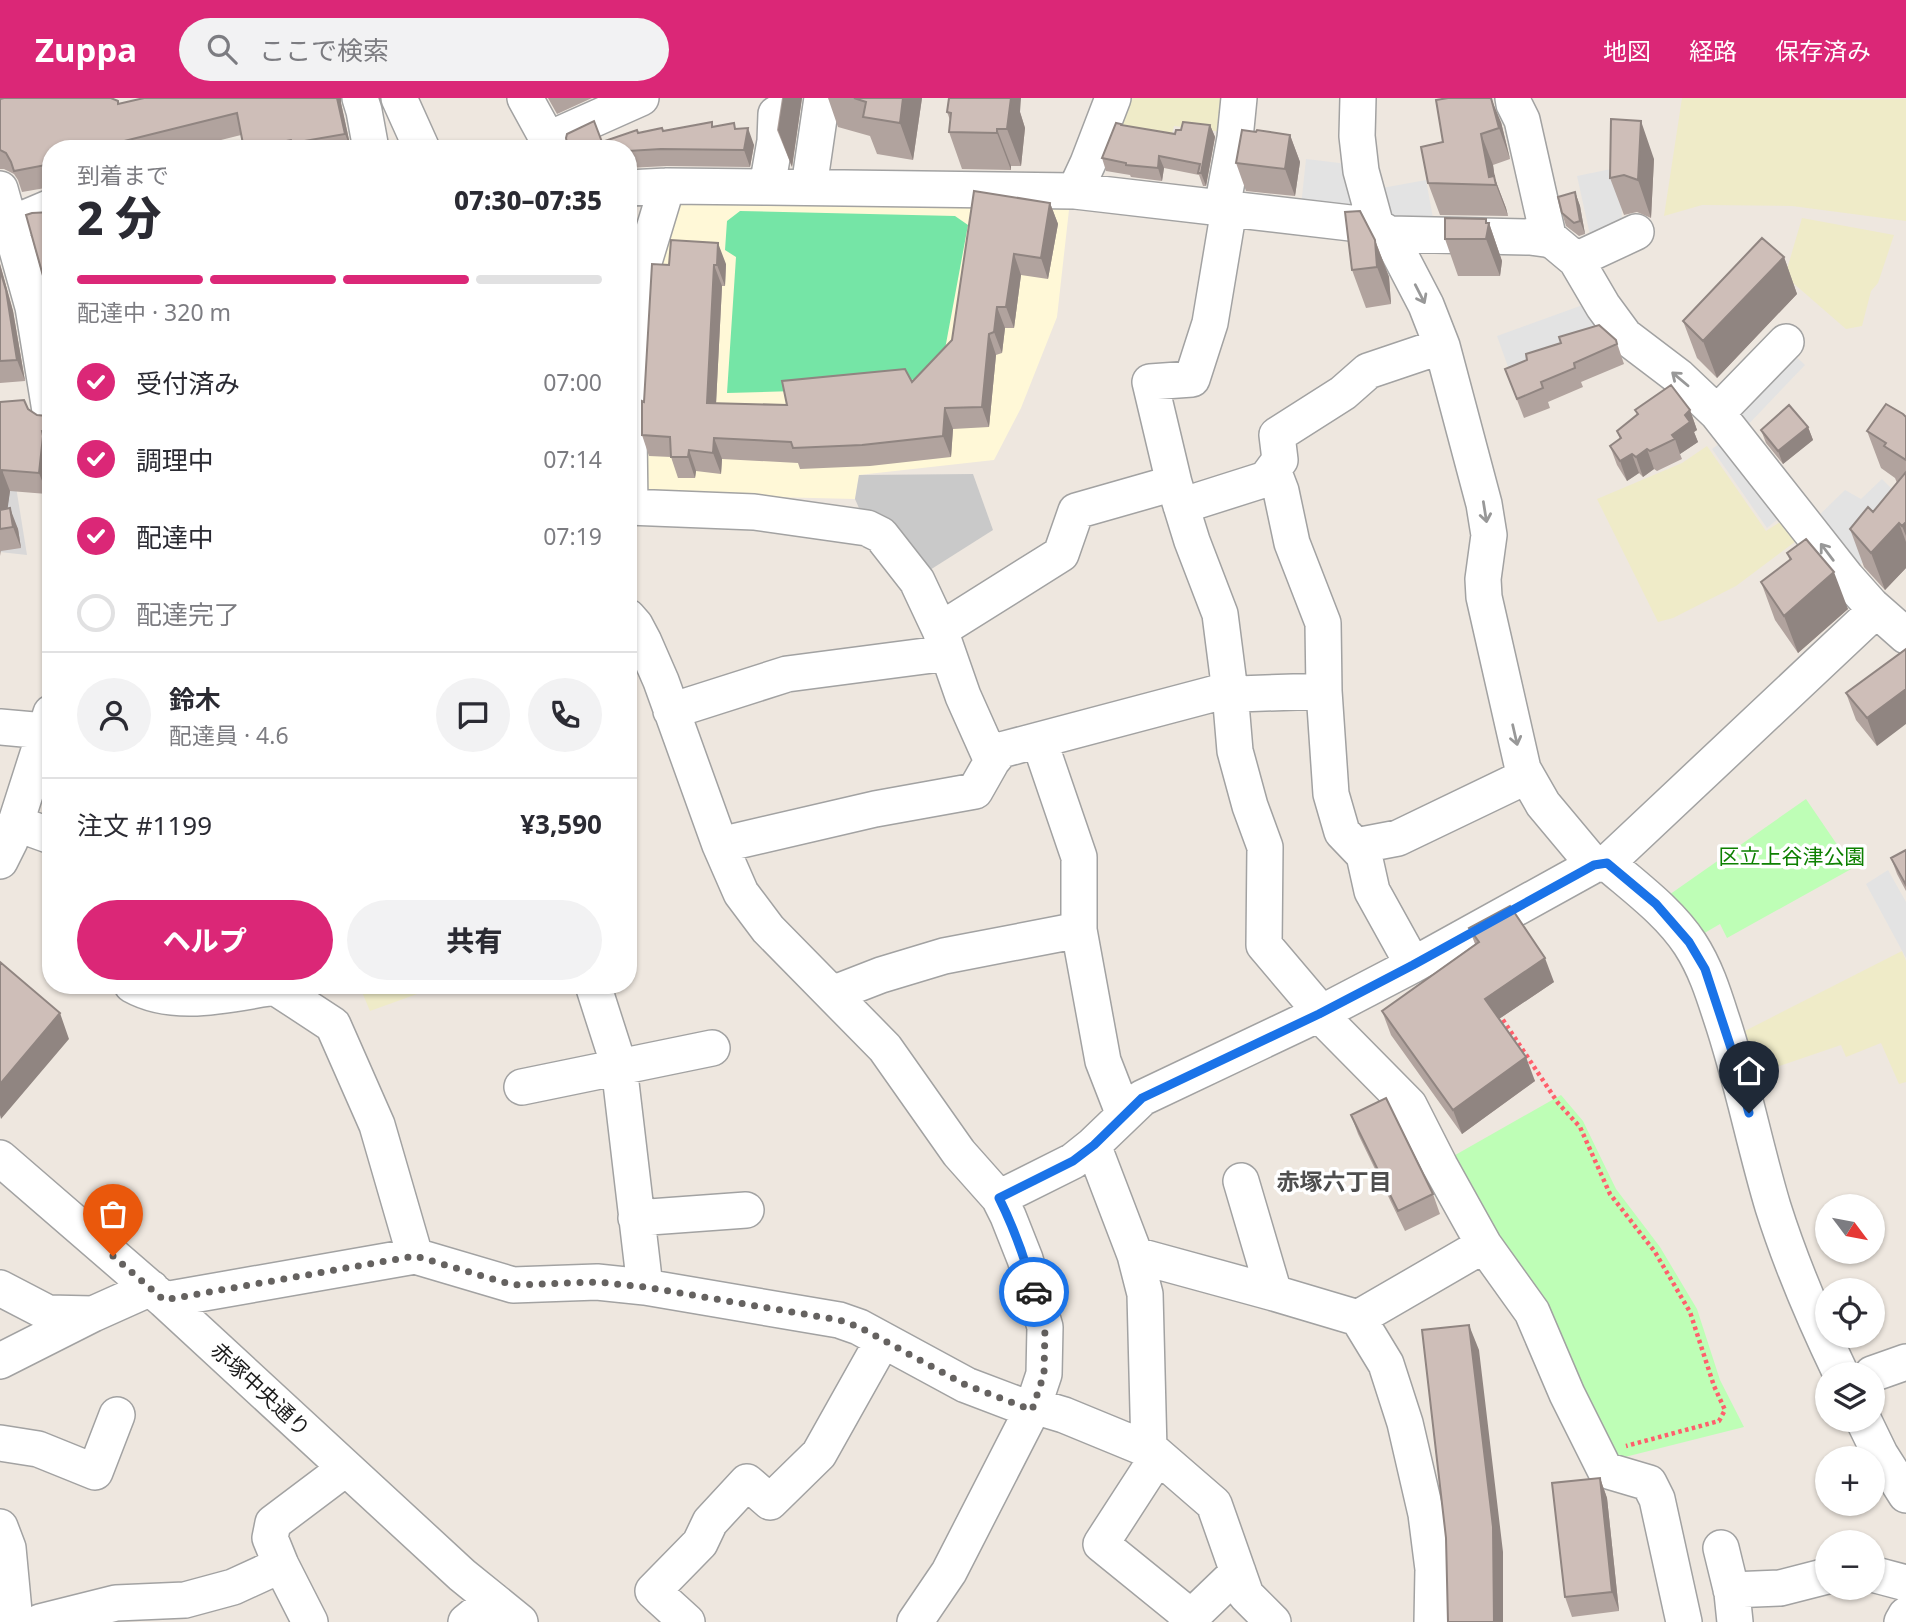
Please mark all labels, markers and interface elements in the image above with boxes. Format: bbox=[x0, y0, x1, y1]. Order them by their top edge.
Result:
search box bbox=[179, 18, 669, 81]
text: Zuppa bbox=[35, 27, 137, 72]
icon: search bbox=[203, 30, 241, 68]
text: ここで検索 bbox=[259, 32, 389, 68]
text: 地図 bbox=[1603, 34, 1651, 67]
text: 経路 bbox=[1689, 34, 1737, 67]
text: 保存済み bbox=[1775, 34, 1871, 67]
text: 到着まで bbox=[77, 159, 169, 191]
text: 07:30–07:35 bbox=[454, 182, 602, 218]
text: 2 分 bbox=[77, 186, 162, 248]
one-way arrow bbox=[1414, 283, 1427, 304]
text: 配達中 · 320 m bbox=[77, 296, 231, 328]
icon: check bbox=[77, 363, 115, 401]
text: 受付済み bbox=[136, 365, 240, 401]
text: 07:00 bbox=[543, 366, 602, 398]
one-way arrow bbox=[1672, 371, 1690, 387]
icon: check bbox=[77, 440, 115, 478]
text: 調理中 bbox=[136, 442, 214, 478]
text: 07:14 bbox=[543, 443, 602, 475]
one-way arrow bbox=[1479, 500, 1492, 522]
icon: check bbox=[77, 517, 115, 555]
text: 配達中 bbox=[136, 519, 214, 555]
text: 07:19 bbox=[543, 520, 602, 552]
one-way arrow bbox=[1820, 544, 1835, 562]
text: 配達完了 bbox=[136, 596, 240, 632]
button: person bbox=[77, 678, 151, 752]
button: chat bbox=[436, 678, 510, 752]
button: phone bbox=[528, 678, 602, 752]
text: 鈴木 bbox=[169, 681, 221, 717]
text: 配達員 · 4.6 bbox=[169, 719, 289, 751]
one-way arrow bbox=[1509, 723, 1522, 746]
text: ¥3,590 bbox=[520, 806, 602, 842]
text: 注文 #1199 bbox=[77, 807, 212, 843]
park label: 区立上谷津公園 bbox=[1719, 842, 1866, 870]
button: ヘルプ bbox=[77, 900, 333, 980]
button: 共有 bbox=[347, 900, 602, 980]
pin bbox=[1719, 1041, 1779, 1113]
icon: home bbox=[1730, 1052, 1768, 1090]
district label: 赤塚六丁目 bbox=[1277, 1165, 1392, 1197]
pin bbox=[83, 1184, 143, 1256]
north arrow bbox=[1815, 1194, 1885, 1264]
map controls bbox=[1815, 1194, 1885, 1600]
icon: bag bbox=[94, 1195, 132, 1233]
courier bbox=[999, 1257, 1069, 1327]
icon: car bbox=[1015, 1273, 1053, 1311]
button: locate bbox=[1815, 1278, 1885, 1348]
street label: 赤塚中央通り bbox=[205, 1336, 317, 1442]
button: layers bbox=[1815, 1362, 1885, 1432]
button: + bbox=[1815, 1446, 1885, 1516]
button: − bbox=[1815, 1530, 1885, 1600]

